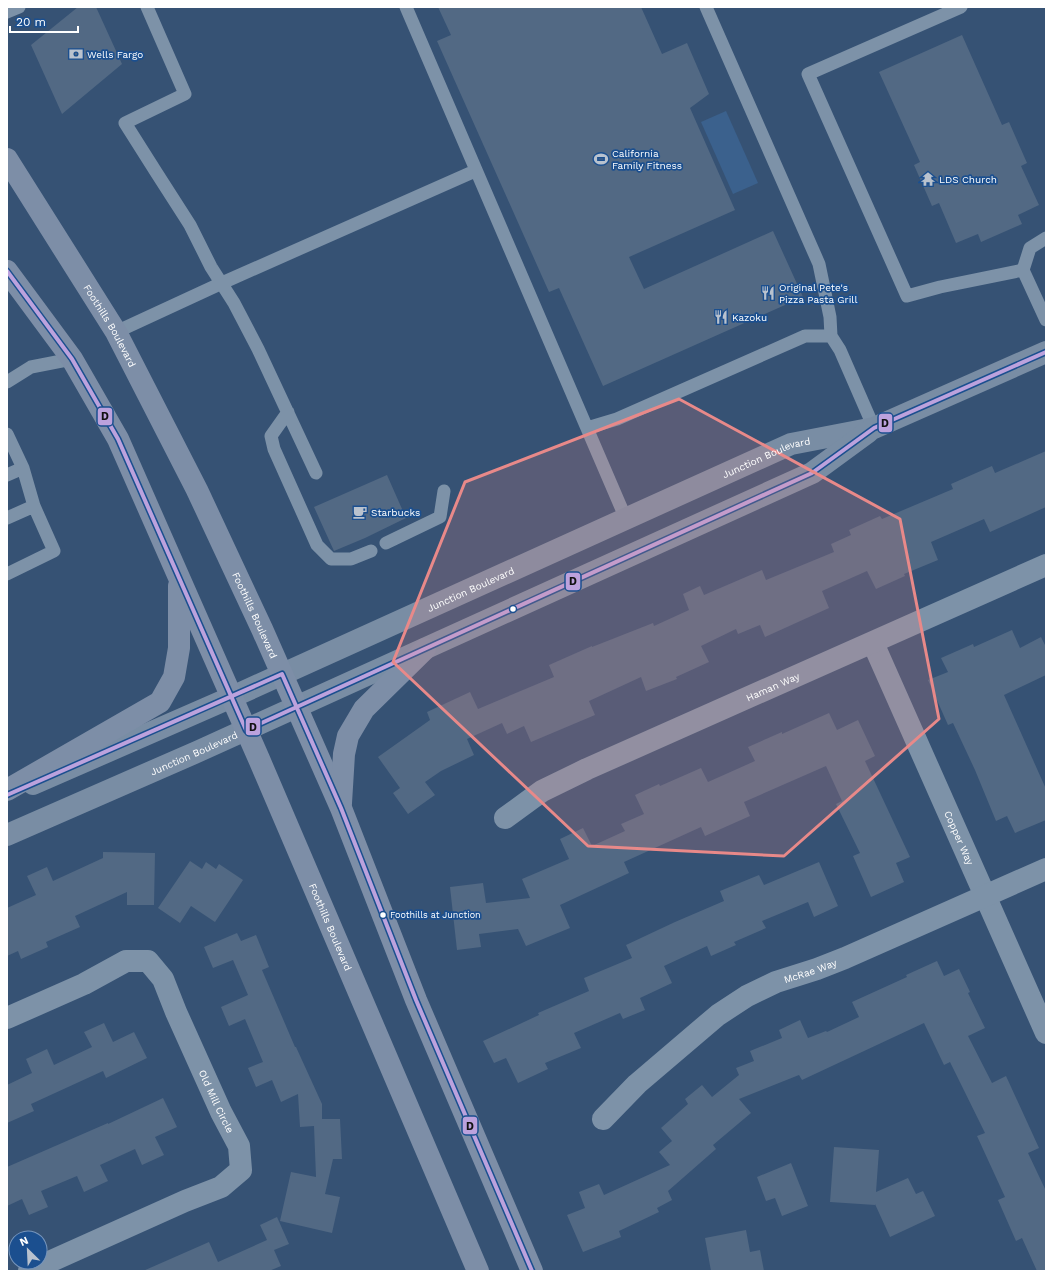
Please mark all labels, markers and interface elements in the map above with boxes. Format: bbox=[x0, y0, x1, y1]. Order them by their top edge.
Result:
scale bar bbox=[10, 8, 78, 34]
text: 20 m bbox=[16, 15, 46, 29]
bank icon: Wells Fargo bbox=[68, 46, 84, 62]
place label: Wells Fargo bbox=[87, 49, 143, 60]
place label: California Family Fitness bbox=[612, 148, 682, 171]
sports icon: California Family Fitness bbox=[593, 151, 609, 167]
temple icon: LDS Church bbox=[920, 171, 936, 187]
place label: LDS Church bbox=[939, 174, 997, 185]
street label: Foothills Boulevard bbox=[82, 282, 138, 369]
place label: Original Pete's Pizza Pasta Grill bbox=[779, 282, 857, 305]
restaurant icon: Original Pete's Pizza Pasta Grill bbox=[760, 285, 776, 301]
restaurant icon: Kazoku bbox=[713, 309, 729, 325]
place label: Kazoku bbox=[732, 312, 767, 323]
line badge: D bbox=[97, 407, 113, 426]
text: D bbox=[101, 410, 109, 423]
line badge: D bbox=[878, 413, 893, 433]
text: D bbox=[881, 417, 889, 430]
street label: Junction Boulevard bbox=[720, 435, 811, 480]
cafe icon: Starbucks bbox=[352, 504, 368, 520]
place label: Starbucks bbox=[371, 507, 420, 518]
street label: Junction Boulevard bbox=[425, 565, 516, 614]
street label: Foothills Boulevard bbox=[231, 570, 280, 660]
line badge: D bbox=[565, 572, 581, 591]
text: D bbox=[569, 575, 577, 588]
unlabelled marker bbox=[508, 604, 518, 614]
street label: Haman Way bbox=[744, 670, 802, 703]
line badge: D bbox=[245, 717, 261, 736]
text: D bbox=[249, 721, 257, 734]
street label: Junction Boulevard bbox=[148, 729, 239, 777]
street label: Copper Way bbox=[943, 809, 976, 867]
street label: Foothills Boulevard bbox=[307, 882, 354, 972]
marker: Foothills at Junction bbox=[378, 910, 388, 920]
place label: Foothills at Junction bbox=[390, 910, 481, 920]
street label: McRae Way bbox=[782, 956, 839, 985]
street label: Old Mill Circle bbox=[197, 1068, 237, 1135]
line badge: D bbox=[462, 1116, 478, 1135]
text: D bbox=[466, 1120, 474, 1133]
north arrow bbox=[8, 1230, 48, 1270]
text: N bbox=[18, 1234, 31, 1249]

